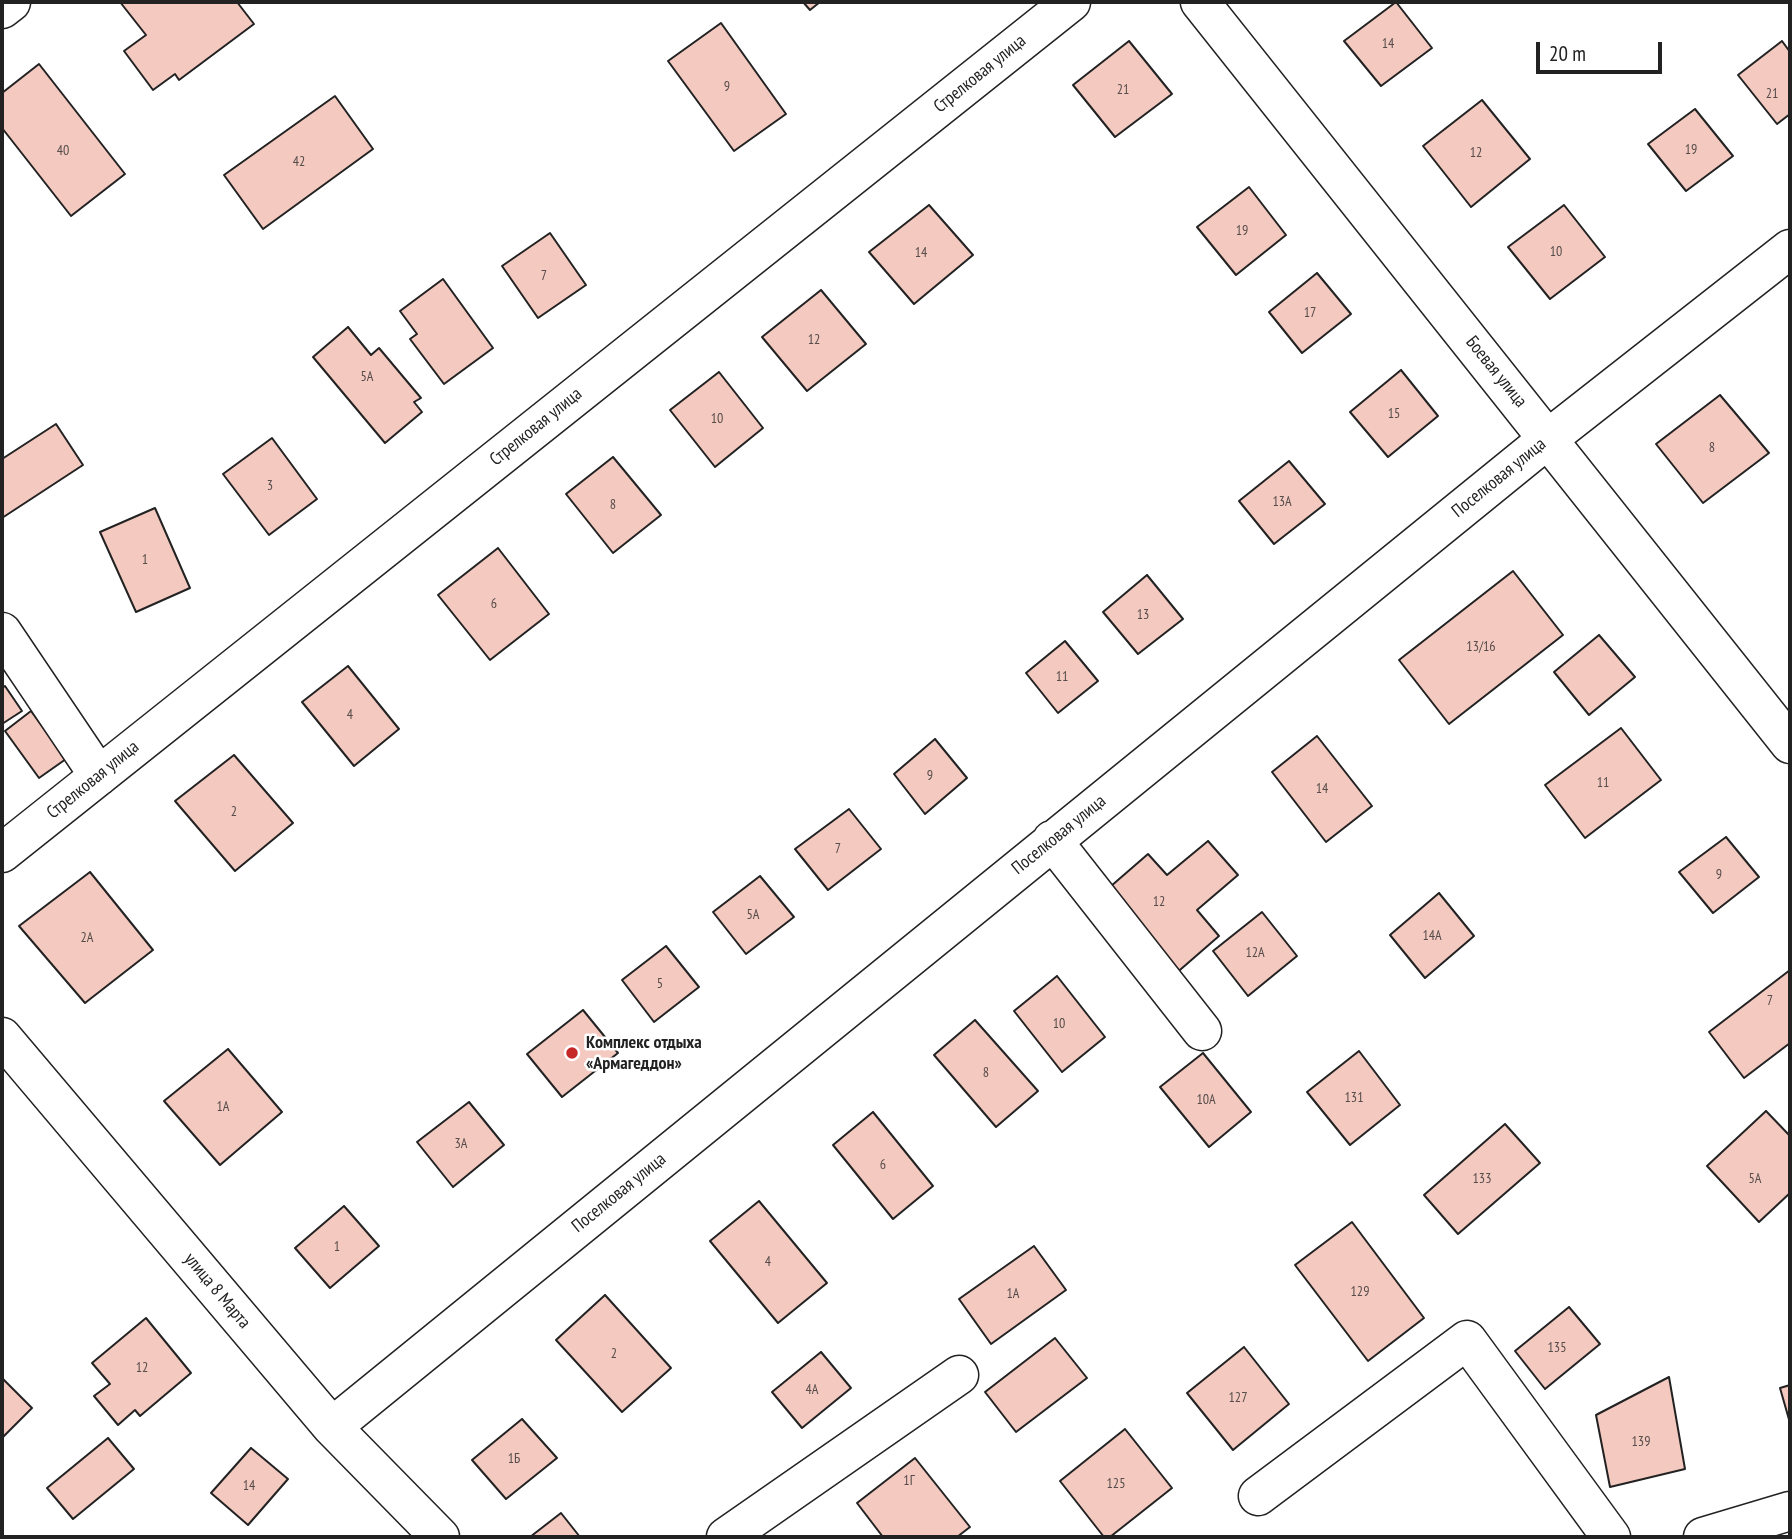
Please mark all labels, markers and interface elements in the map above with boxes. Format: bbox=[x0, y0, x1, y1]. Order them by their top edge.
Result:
scale bar bbox=[1540, 28, 1666, 72]
street label: Стрелковая улица bbox=[930, 30, 1030, 118]
house number: 14 bbox=[1382, 36, 1394, 52]
text: 20 m bbox=[1549, 40, 1586, 67]
house number: 9 bbox=[724, 79, 730, 95]
house number: 21 bbox=[1117, 82, 1129, 98]
house number: 21 bbox=[1766, 86, 1778, 102]
house number: 19 bbox=[1685, 142, 1697, 158]
house number: 40 bbox=[57, 143, 69, 159]
house number: 12 bbox=[1470, 145, 1482, 161]
house number: 42 bbox=[293, 154, 305, 170]
house number: 19 bbox=[1236, 223, 1248, 239]
house number: 10 bbox=[1550, 244, 1562, 260]
house number: 14 bbox=[915, 245, 927, 261]
house number: 7 bbox=[541, 268, 547, 284]
house number: 17 bbox=[1304, 305, 1316, 321]
house number: 12 bbox=[808, 332, 820, 348]
street label: Боевая улица bbox=[1461, 332, 1531, 412]
house number: 5А bbox=[361, 369, 373, 385]
street label: Стрелковая улица bbox=[486, 383, 586, 471]
house number: 15 bbox=[1388, 406, 1400, 422]
house number: 10 bbox=[711, 411, 723, 427]
street label: Поселковая улица bbox=[1448, 434, 1550, 522]
house number: 8 bbox=[1709, 440, 1715, 456]
house number: 3 bbox=[267, 478, 273, 494]
house number: 13А bbox=[1272, 494, 1292, 510]
house number: 8 bbox=[610, 497, 616, 513]
house number: 1 bbox=[142, 552, 148, 568]
house number: 6 bbox=[491, 596, 497, 612]
house number: 13 bbox=[1137, 607, 1149, 623]
house number: 13/16 bbox=[1466, 639, 1496, 655]
house number: 11 bbox=[1056, 669, 1068, 685]
house number: 4 bbox=[347, 707, 353, 723]
street label: Стрелковая улица bbox=[43, 736, 143, 824]
house number: 9 bbox=[927, 768, 933, 784]
house number: 11 bbox=[1597, 775, 1609, 791]
house number: 14 bbox=[1316, 781, 1328, 797]
street label: Поселковая улица bbox=[1008, 791, 1110, 879]
house number: 2 bbox=[231, 804, 237, 820]
house number: 7 bbox=[835, 841, 841, 857]
house number: 9 bbox=[1716, 867, 1722, 883]
house number: 12 bbox=[1153, 894, 1165, 910]
house number: 5А bbox=[747, 907, 759, 923]
house number: 14А bbox=[1422, 928, 1442, 944]
house number: 2А bbox=[81, 930, 93, 946]
house number: 12А bbox=[1245, 945, 1265, 961]
house number: 5 bbox=[657, 976, 663, 992]
house number: 7 bbox=[1767, 993, 1773, 1009]
house number: 10 bbox=[1053, 1016, 1065, 1032]
place label: Комплекс отдыха «Армагеддон» bbox=[586, 1032, 702, 1074]
marker: Комплекс отдыха «Армагеддон» bbox=[564, 1045, 580, 1061]
house number: 8 bbox=[983, 1065, 989, 1081]
house number: 131 bbox=[1345, 1090, 1363, 1106]
house number: 10А bbox=[1196, 1092, 1216, 1108]
house number: 1А bbox=[217, 1099, 229, 1115]
house number: 3А bbox=[455, 1136, 467, 1152]
street label: Поселковая улица bbox=[568, 1149, 670, 1237]
house number: 6 bbox=[880, 1157, 886, 1173]
house number: 133 bbox=[1473, 1171, 1491, 1187]
house number: 5А bbox=[1749, 1171, 1761, 1187]
house number: 1 bbox=[334, 1239, 340, 1255]
street label: улица 8 Марта bbox=[179, 1249, 255, 1333]
house number: 4 bbox=[765, 1254, 771, 1270]
house number: 129 bbox=[1351, 1284, 1369, 1300]
house number: 1А bbox=[1007, 1286, 1019, 1302]
house number: 135 bbox=[1548, 1340, 1566, 1356]
house number: 2 bbox=[611, 1346, 617, 1362]
house number: 12 bbox=[136, 1360, 148, 1376]
house number: 4А bbox=[806, 1382, 818, 1398]
house number: 127 bbox=[1229, 1390, 1247, 1406]
house number: 139 bbox=[1632, 1434, 1650, 1450]
house number: 1Б bbox=[508, 1451, 520, 1467]
house number: 1Г bbox=[903, 1473, 915, 1489]
house number: 125 bbox=[1107, 1476, 1125, 1492]
house number: 14 bbox=[243, 1478, 255, 1494]

